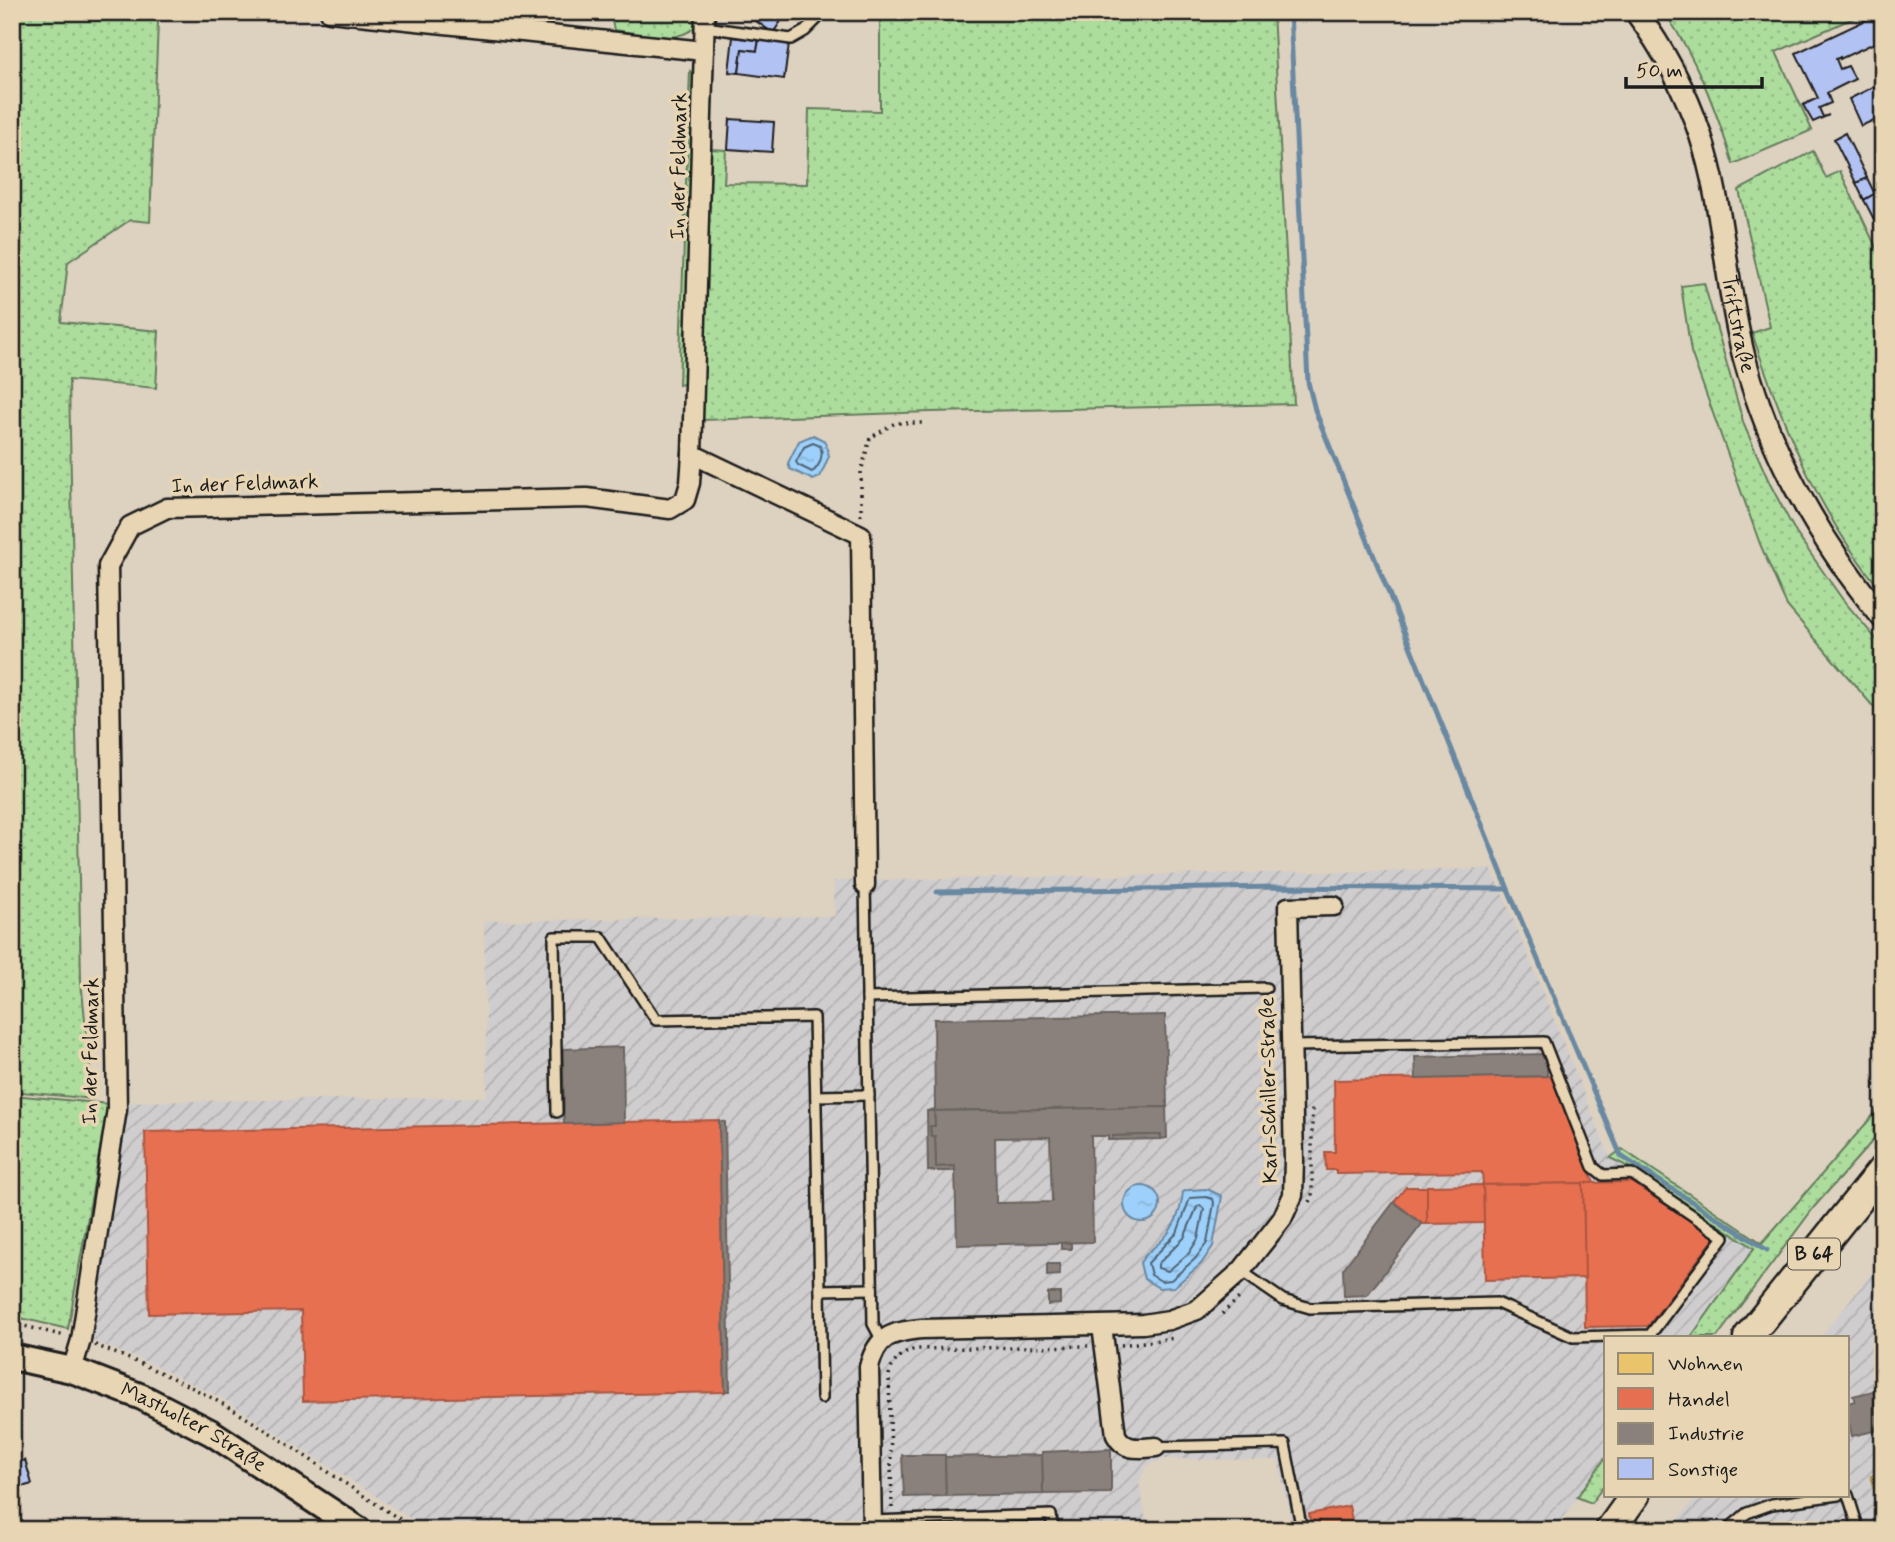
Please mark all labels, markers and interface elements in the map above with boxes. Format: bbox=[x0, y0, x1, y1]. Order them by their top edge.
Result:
scale bar bbox=[1626, 46, 1762, 90]
text: 50 m bbox=[1636, 57, 1683, 85]
street label: In der Feldmark bbox=[664, 92, 694, 240]
street label: Triftstraße bbox=[1714, 273, 1762, 376]
street label: In der Feldmark bbox=[171, 467, 319, 501]
street label: In der Feldmark bbox=[76, 977, 106, 1125]
street label: Karl-Schiller-Straße bbox=[1253, 996, 1285, 1184]
road number: B 64 bbox=[1788, 1238, 1840, 1270]
legend bbox=[1604, 1336, 1850, 1496]
text: Wohnen bbox=[1668, 1350, 1743, 1378]
street label: Mastholter Straße bbox=[116, 1376, 272, 1479]
text: Handel bbox=[1668, 1386, 1730, 1414]
text: Industrie bbox=[1668, 1420, 1744, 1448]
text: Sonstige bbox=[1668, 1456, 1738, 1484]

